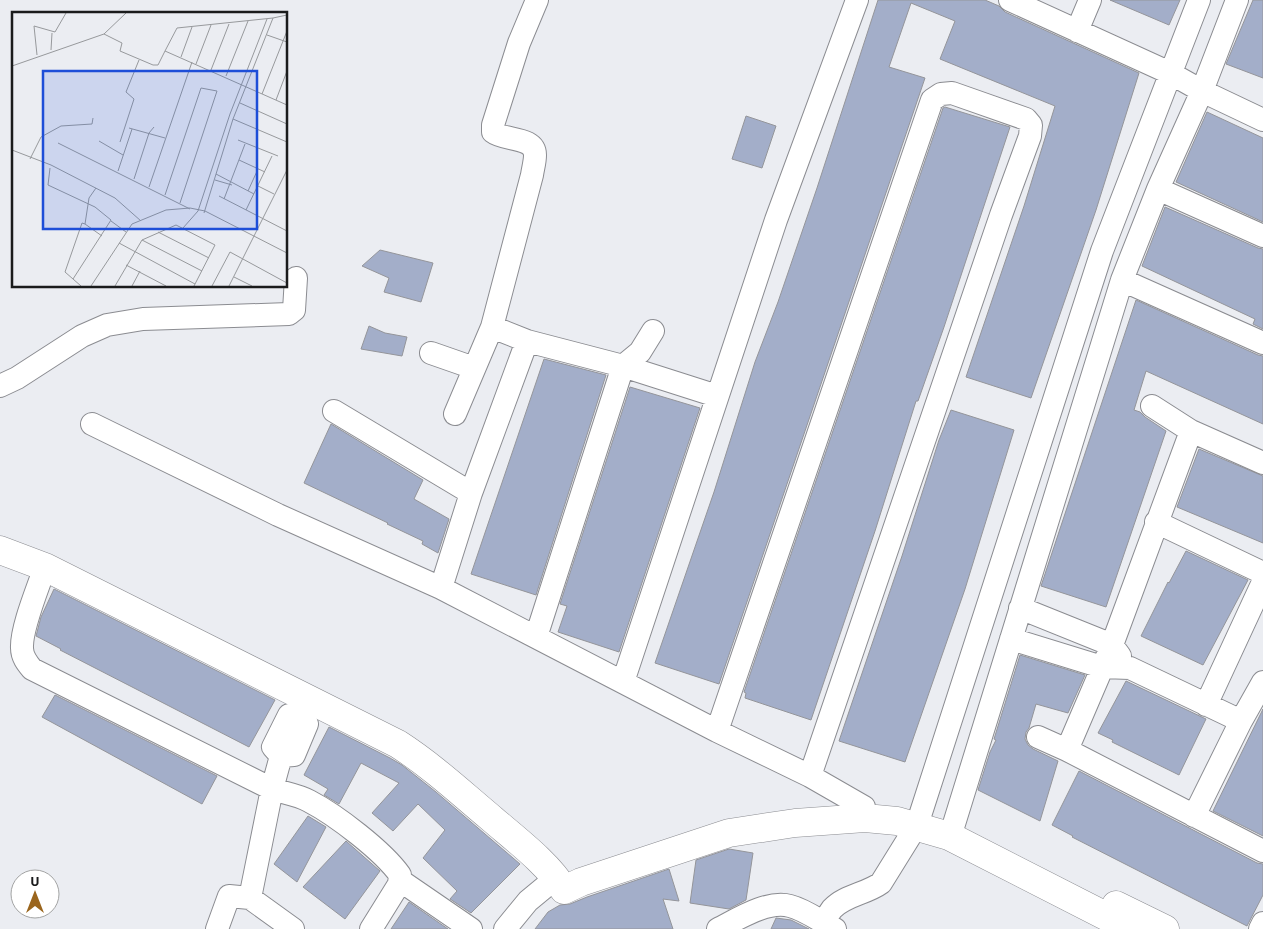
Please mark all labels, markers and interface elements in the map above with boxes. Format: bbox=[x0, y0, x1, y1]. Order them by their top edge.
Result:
inset map bbox=[12, 12, 288, 288]
north arrow bbox=[10, 869, 60, 919]
text: U bbox=[31, 872, 40, 889]

